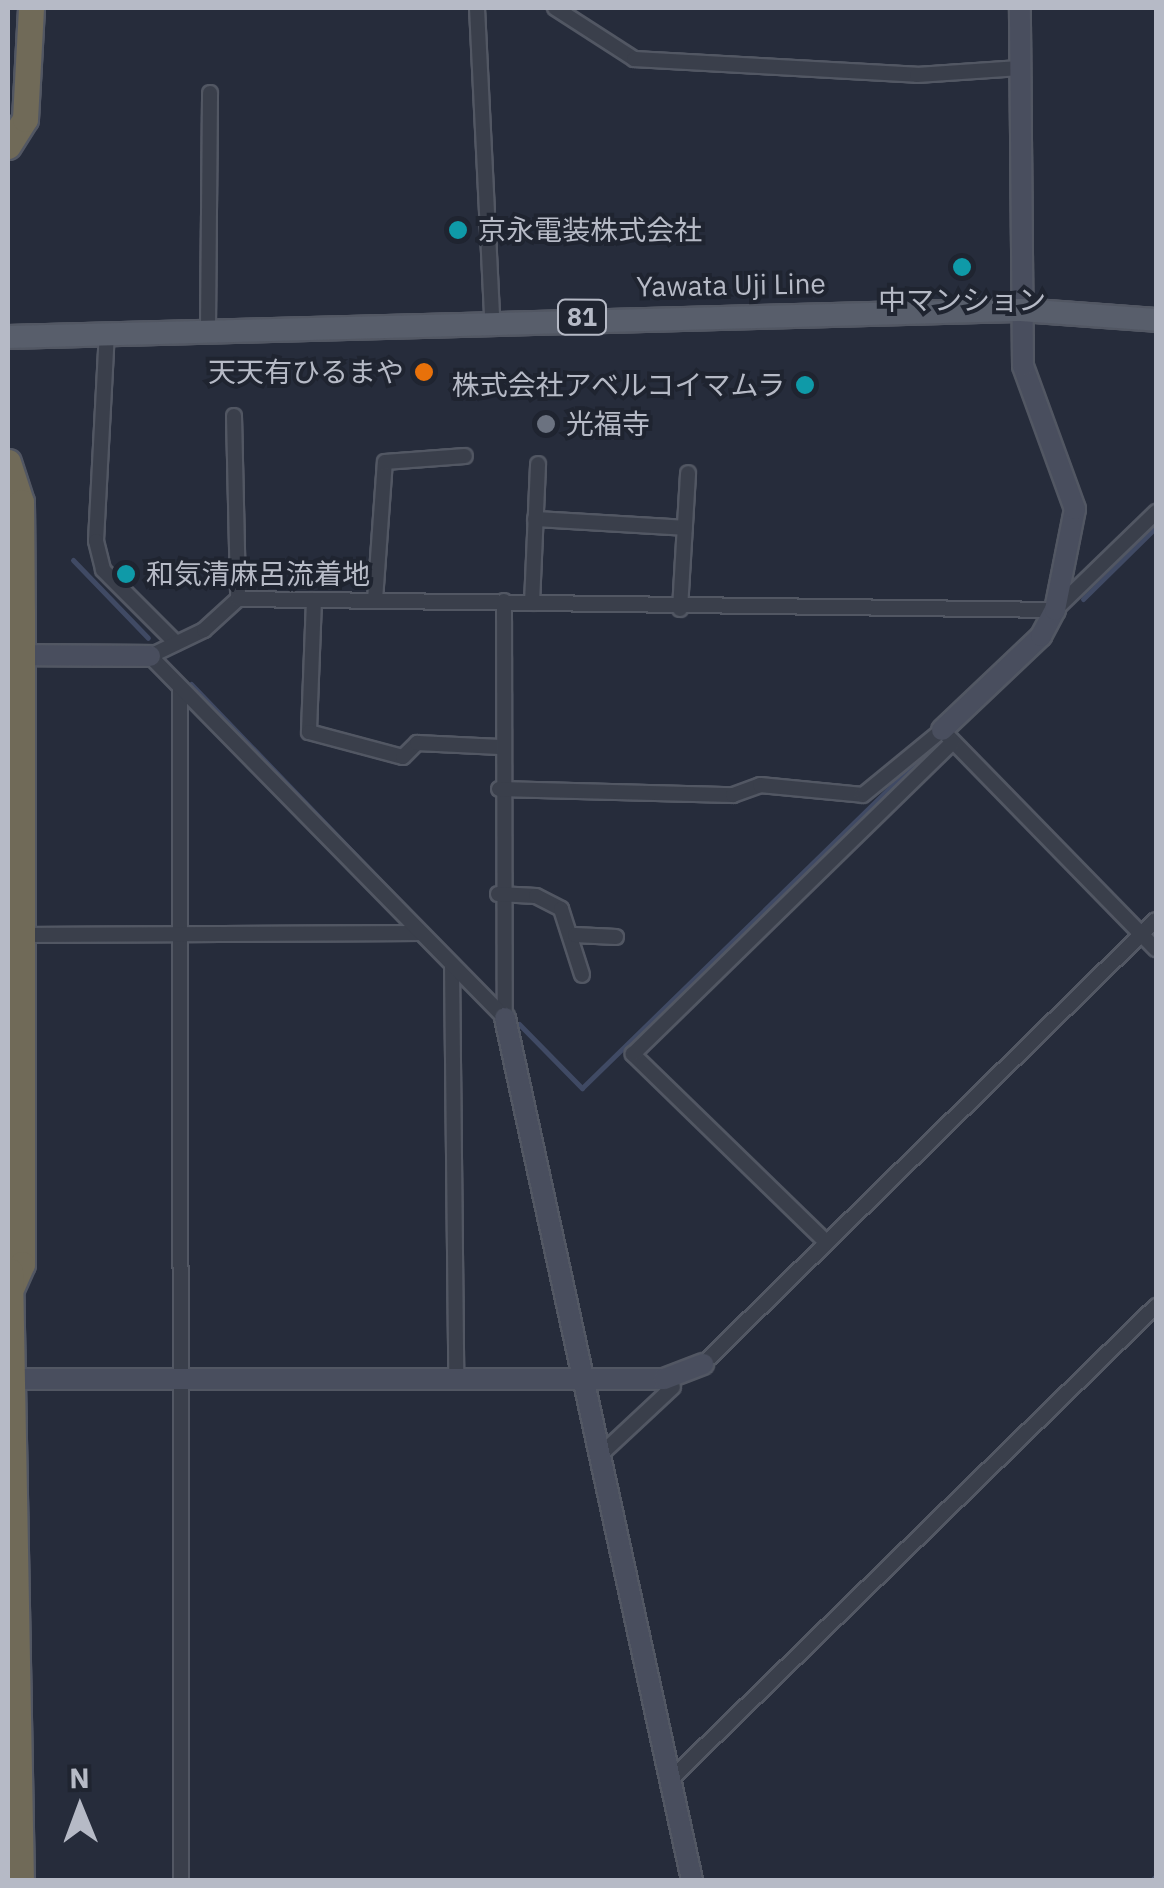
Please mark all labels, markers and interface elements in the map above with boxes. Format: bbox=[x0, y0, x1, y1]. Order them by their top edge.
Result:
place label: 京永電装株式会社 bbox=[478, 213, 702, 247]
marker: 京永電装株式会社 bbox=[447, 219, 469, 241]
marker: 中マンション bbox=[951, 256, 973, 278]
street label: Yawata Uji Line bbox=[636, 267, 826, 303]
place label: 中マンション bbox=[878, 283, 1046, 317]
road number: 81 bbox=[557, 297, 607, 337]
place label: 天天有ひるまや bbox=[208, 355, 404, 389]
marker: 天天有ひるまや bbox=[413, 361, 435, 383]
place label: 株式会社アベルコイマムラ bbox=[449, 368, 785, 402]
marker: 株式会社アベルコイマムラ bbox=[794, 374, 816, 396]
place label: 光福寺 bbox=[566, 407, 650, 441]
marker: 光福寺 bbox=[535, 413, 557, 435]
place label: 和気清麻呂流着地 bbox=[146, 557, 370, 591]
marker: 和気清麻呂流着地 bbox=[115, 563, 137, 585]
north arrow bbox=[30, 1758, 130, 1858]
text: N bbox=[69, 1759, 90, 1796]

